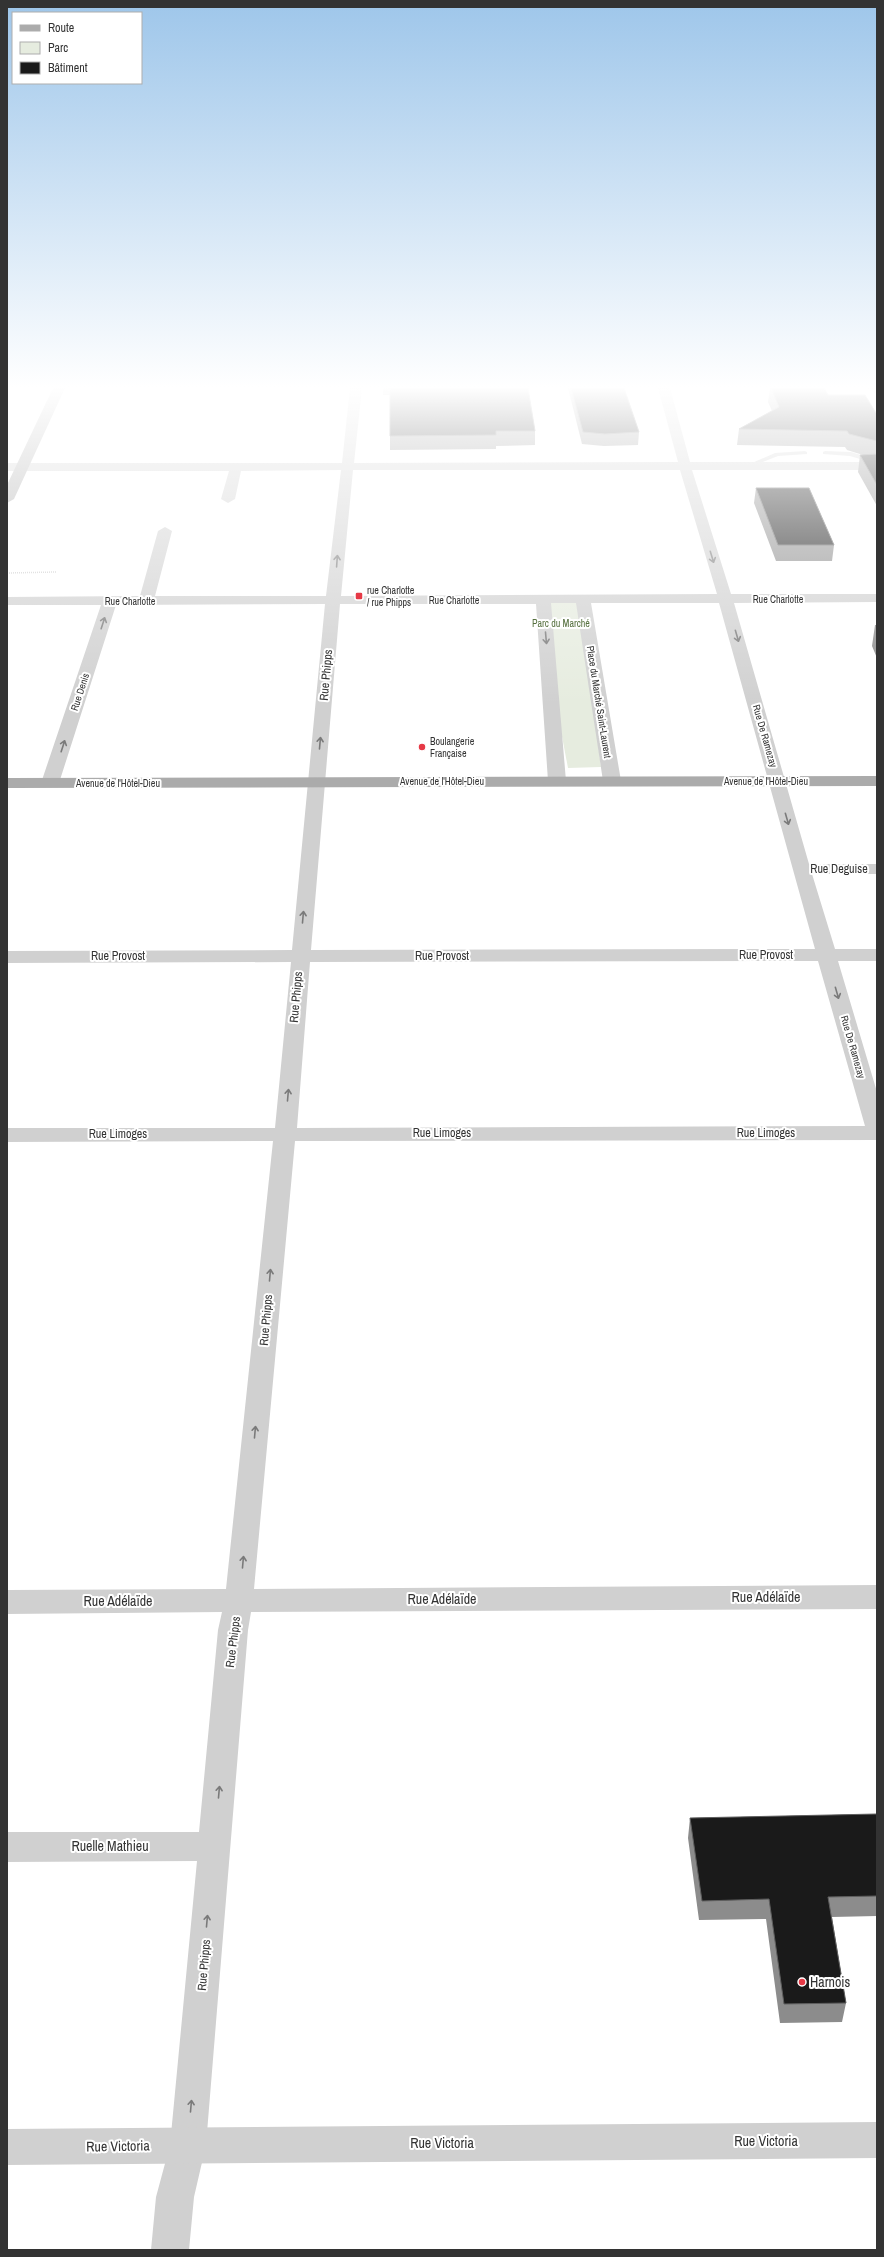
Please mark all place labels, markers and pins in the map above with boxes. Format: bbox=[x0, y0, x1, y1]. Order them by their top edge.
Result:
place label: rue Charlotte / rue Phipps bbox=[367, 584, 415, 609]
marker: rue Charlotte / rue Phipps bbox=[354, 591, 364, 601]
place label: Boulangerie Française bbox=[430, 735, 475, 760]
marker: Boulangerie Française bbox=[417, 742, 427, 752]
place label: Harnois bbox=[810, 1973, 850, 1991]
marker: Harnois bbox=[797, 1977, 807, 1987]

